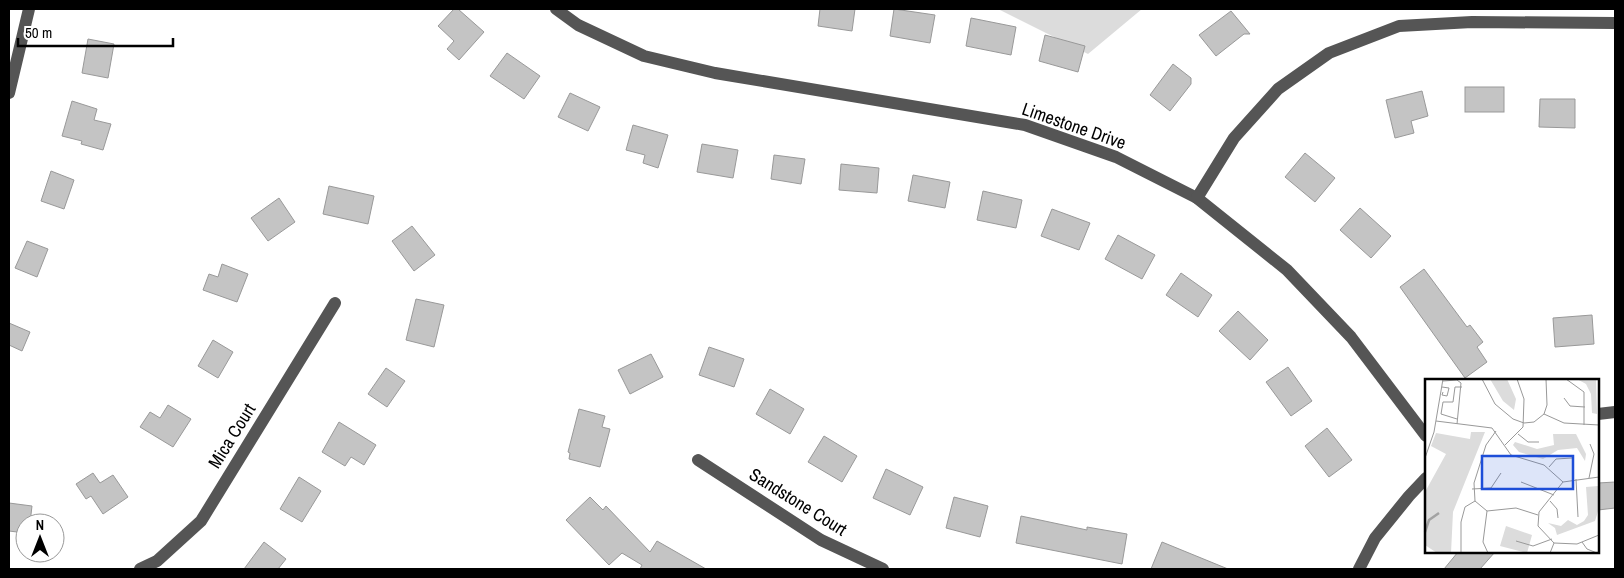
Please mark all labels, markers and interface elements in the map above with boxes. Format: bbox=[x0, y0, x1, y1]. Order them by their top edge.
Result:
scale bar bbox=[18, 15, 172, 47]
text: 50 m bbox=[25, 22, 52, 43]
street label: Limestone Drive bbox=[1019, 96, 1129, 155]
inset map bbox=[1425, 379, 1599, 553]
street label: Mica Court bbox=[202, 399, 261, 473]
street label: Sandstone Court bbox=[745, 462, 852, 542]
north arrow bbox=[15, 513, 65, 563]
text: N bbox=[36, 516, 44, 534]

